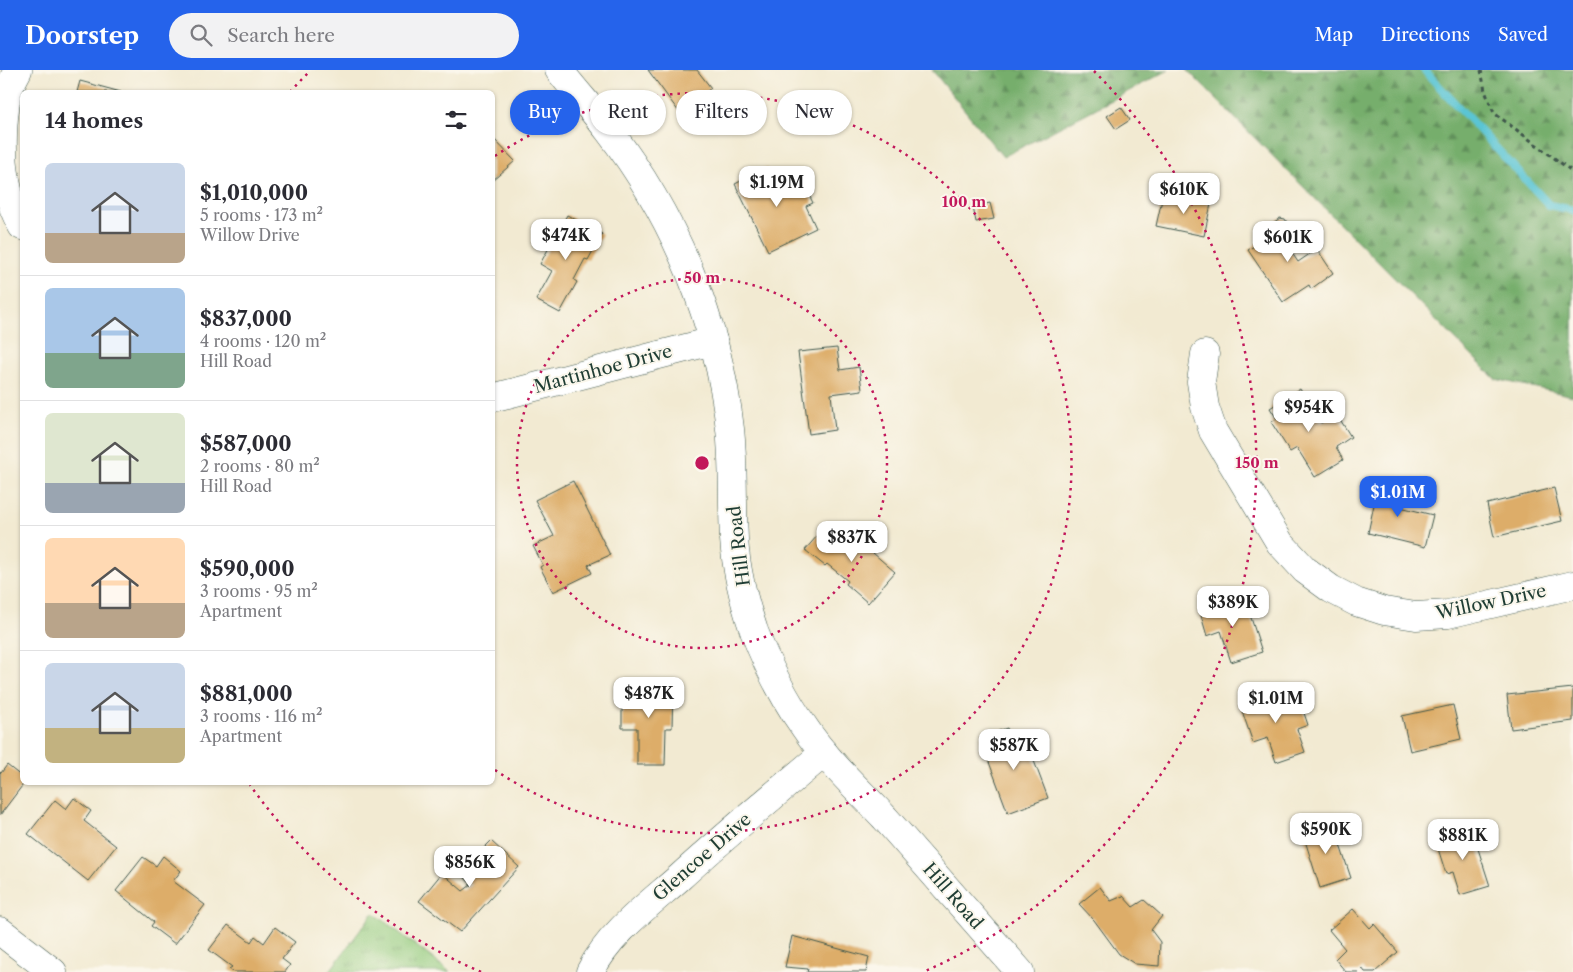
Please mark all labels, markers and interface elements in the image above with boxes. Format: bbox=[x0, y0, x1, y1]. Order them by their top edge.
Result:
search box bbox=[169, 13, 519, 58]
text: Doorstep bbox=[25, 21, 139, 50]
icon: search bbox=[187, 21, 215, 49]
text: Search here bbox=[227, 24, 335, 47]
text: Map bbox=[1314, 24, 1353, 46]
text: Directions bbox=[1381, 24, 1470, 46]
text: Saved bbox=[1498, 24, 1548, 46]
chip: Buy bbox=[510, 90, 580, 135]
chip: Rent bbox=[590, 90, 666, 135]
chip: Filters bbox=[676, 90, 767, 135]
chip: New bbox=[777, 90, 852, 135]
icon: filters bbox=[442, 106, 470, 134]
text: 14 homes bbox=[45, 108, 143, 133]
pin: $1.19M bbox=[736, 166, 818, 208]
text: $1.19M bbox=[750, 172, 804, 192]
pin: $610K bbox=[1149, 172, 1219, 215]
text: $610K bbox=[1160, 179, 1208, 199]
text: $1,010,000 bbox=[200, 180, 308, 205]
icon: home bbox=[85, 183, 145, 243]
text: 100 m bbox=[942, 192, 986, 211]
text: 5 rooms · 173 m² bbox=[200, 205, 323, 225]
pin: $474K bbox=[531, 218, 601, 261]
pin: $601K bbox=[1253, 220, 1323, 263]
text: Willow Drive bbox=[200, 225, 300, 245]
text: $474K bbox=[542, 225, 590, 245]
text: $601K bbox=[1264, 227, 1312, 247]
text: 50 m bbox=[684, 268, 720, 287]
text: $837,000 bbox=[200, 306, 292, 331]
icon: home bbox=[85, 308, 145, 368]
text: 4 rooms · 120 m² bbox=[200, 331, 326, 351]
street label: Martinhoe Drive bbox=[531, 340, 675, 398]
text: Hill Road bbox=[200, 351, 272, 371]
pin: $954K bbox=[1274, 390, 1344, 433]
text: $954K bbox=[1284, 397, 1334, 417]
text: $587,000 bbox=[200, 431, 292, 456]
icon: home bbox=[85, 433, 145, 493]
text: 150 m bbox=[1235, 453, 1279, 472]
centre of rings bbox=[693, 454, 711, 472]
text: 2 rooms · 80 m² bbox=[200, 456, 320, 476]
text: Hill Road bbox=[200, 476, 272, 496]
pin: $1.01M bbox=[1357, 476, 1439, 518]
text: $1.01M bbox=[1371, 482, 1425, 502]
street label: Hill Road bbox=[723, 504, 755, 587]
pin: $837K bbox=[817, 520, 887, 563]
text: $837K bbox=[828, 527, 876, 547]
text: $590,000 bbox=[200, 556, 295, 581]
icon: home bbox=[85, 558, 145, 618]
street label: Willow Drive bbox=[1433, 580, 1548, 625]
text: 3 rooms · 95 m² bbox=[200, 581, 318, 601]
pin: $389K bbox=[1198, 586, 1268, 628]
text: $389K bbox=[1208, 592, 1258, 612]
text: Apartment bbox=[200, 601, 282, 621]
pin: $487K bbox=[614, 676, 684, 719]
text: $881,000 bbox=[200, 681, 293, 706]
pin: $1.01M bbox=[1235, 682, 1317, 724]
icon: home bbox=[85, 683, 145, 743]
text: $487K bbox=[624, 683, 674, 703]
text: $1.01M bbox=[1249, 688, 1303, 708]
text: 3 rooms · 116 m² bbox=[200, 706, 323, 726]
text: Apartment bbox=[200, 726, 282, 746]
pin: $587K bbox=[979, 728, 1049, 771]
text: $587K bbox=[990, 735, 1038, 755]
street label: Glencoe Drive bbox=[648, 808, 756, 906]
pin: $590K bbox=[1291, 812, 1361, 855]
pin: $881K bbox=[1428, 818, 1498, 861]
text: $590K bbox=[1301, 819, 1351, 839]
text: $881K bbox=[1439, 825, 1487, 845]
pin: $856K bbox=[435, 846, 505, 888]
text: $856K bbox=[445, 852, 495, 872]
street label: Hill Road bbox=[918, 858, 988, 934]

